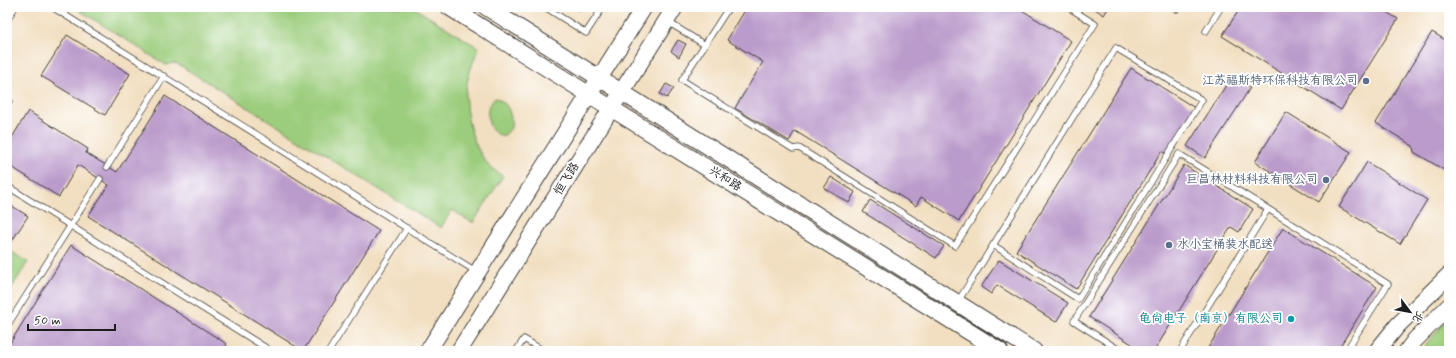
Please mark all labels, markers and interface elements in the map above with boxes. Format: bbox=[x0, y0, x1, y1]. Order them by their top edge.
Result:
place label: 江苏福斯特环保科技有限公司 bbox=[1202, 73, 1358, 89]
marker: 江苏福斯特环保科技有限公司 bbox=[1361, 76, 1371, 86]
street label: 恒飞路 bbox=[551, 159, 583, 199]
street label: 兴和路 bbox=[705, 163, 745, 195]
place label: 巨昌林材料科技有限公司 bbox=[1186, 172, 1318, 188]
marker: 巨昌林材料科技有限公司 bbox=[1321, 175, 1331, 185]
place label: 水小宝桶装水配送 bbox=[1177, 237, 1273, 253]
marker: 水小宝桶装水配送 bbox=[1164, 240, 1174, 250]
north arrow bbox=[1390, 292, 1430, 332]
scale bar bbox=[28, 306, 115, 332]
text: 北 bbox=[1409, 308, 1426, 325]
place label: 龟尚电子（南京）有限公司 bbox=[1139, 311, 1283, 327]
text: 50 m bbox=[34, 313, 61, 329]
marker: 龟尚电子（南京）有限公司 bbox=[1286, 314, 1296, 324]

